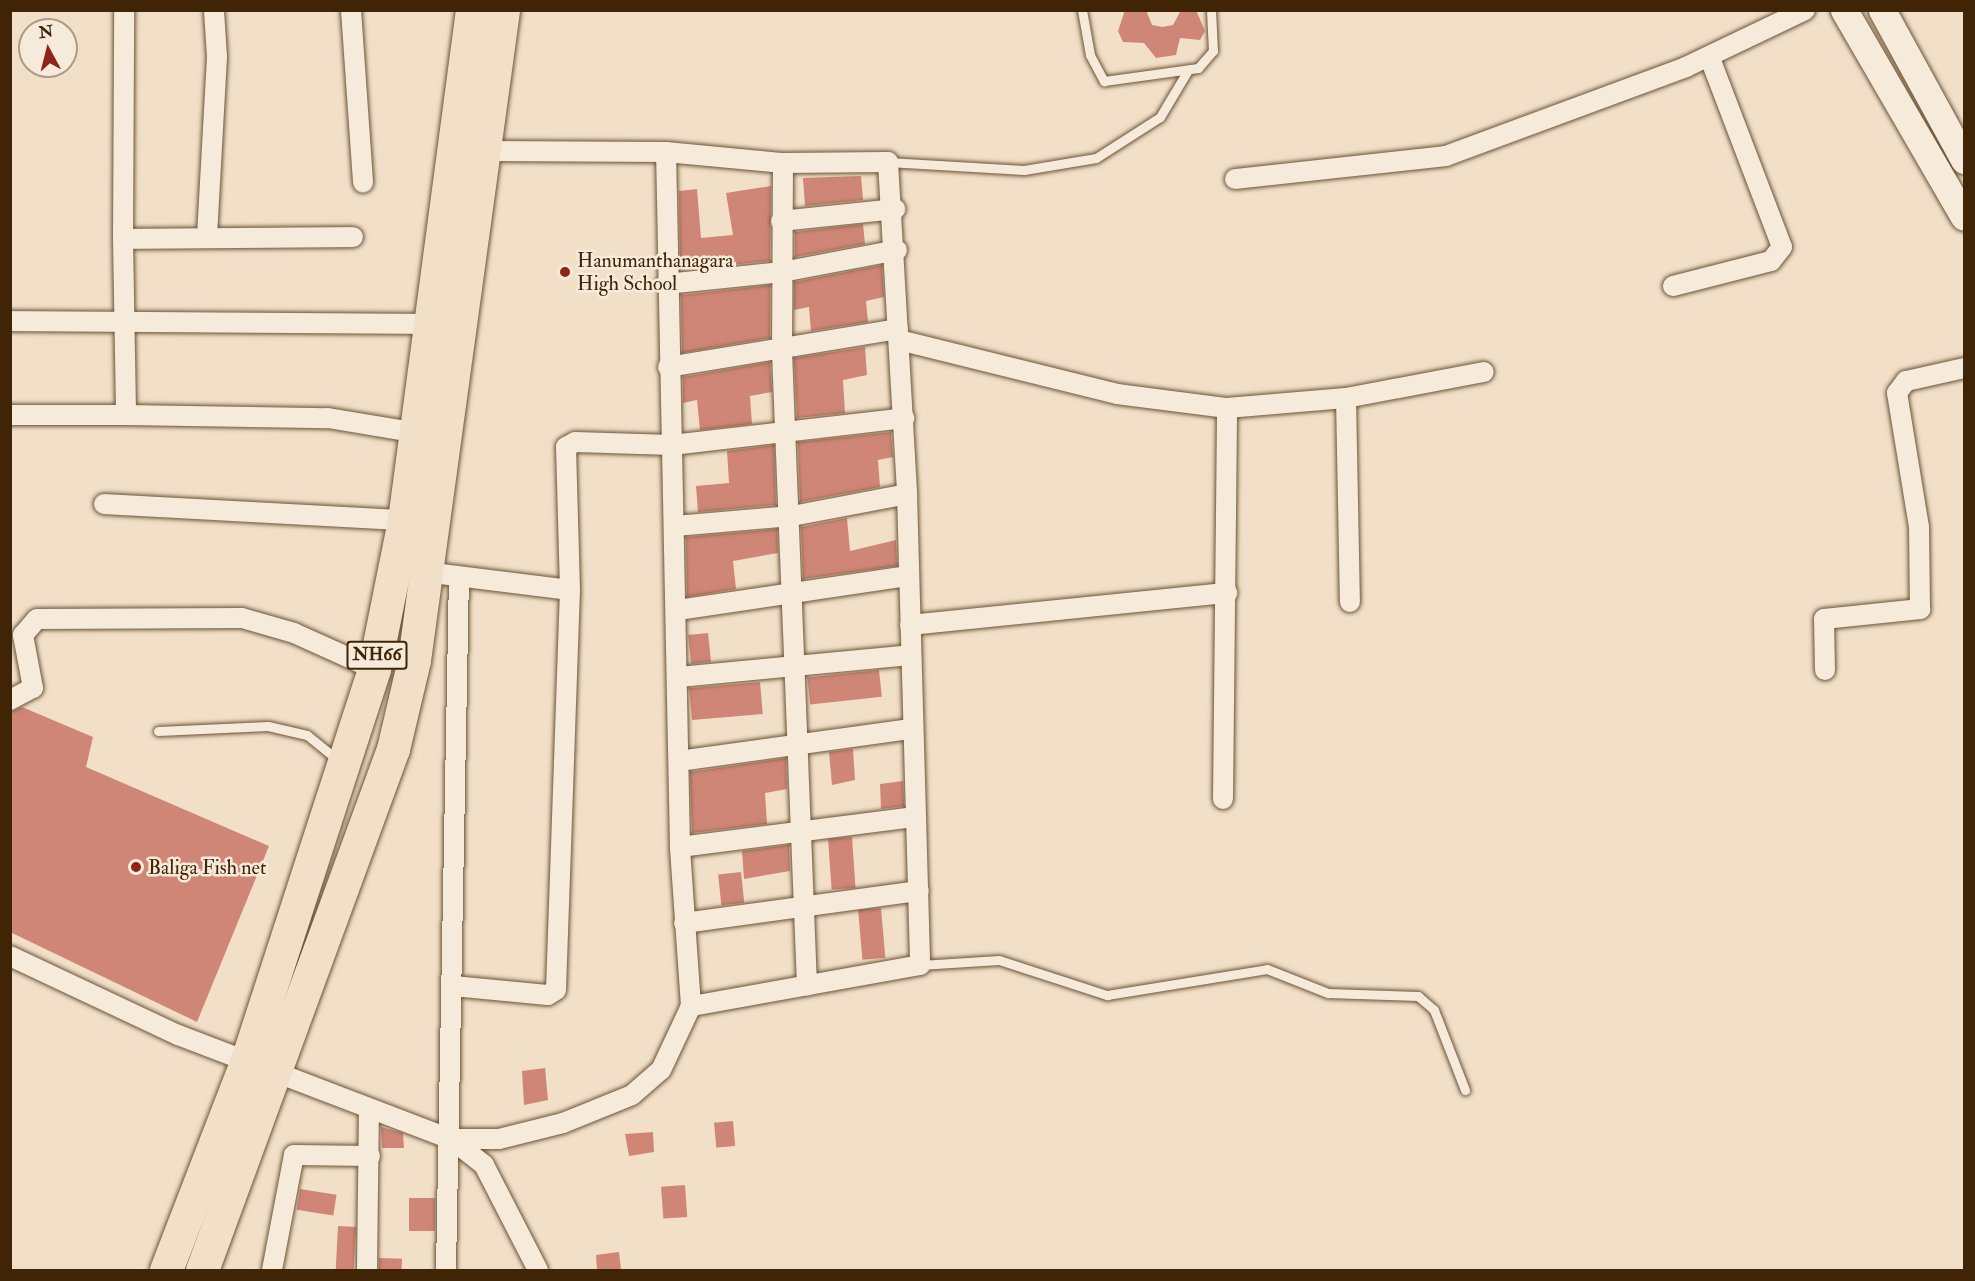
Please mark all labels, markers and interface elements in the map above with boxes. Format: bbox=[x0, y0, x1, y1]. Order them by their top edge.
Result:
north arrow bbox=[18, 18, 78, 78]
text: N bbox=[38, 21, 54, 43]
place label: Hanumanthanagara High School bbox=[577, 248, 734, 295]
marker: Hanumanthanagara High School bbox=[558, 265, 572, 279]
road number: NH66 bbox=[346, 640, 409, 670]
place label: Baliga Fish net bbox=[148, 855, 266, 879]
marker: Baliga Fish net bbox=[129, 860, 143, 874]

